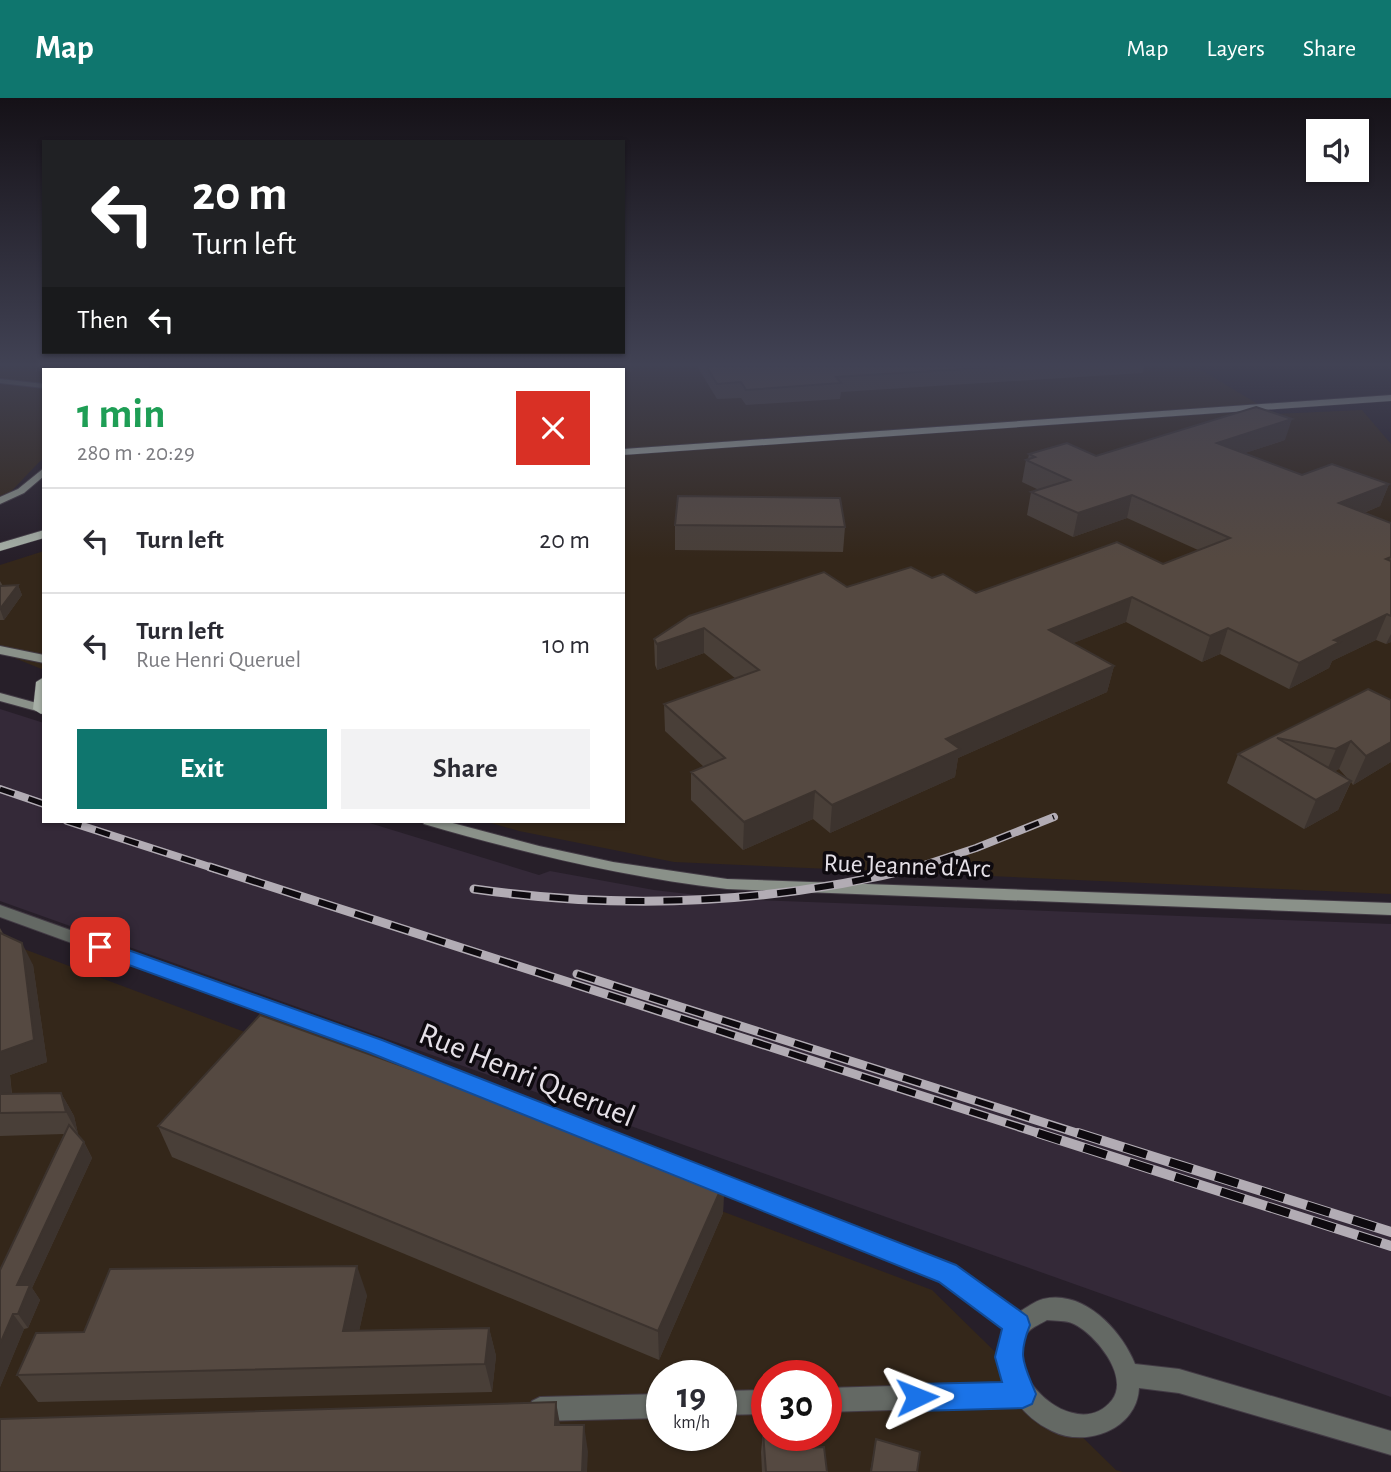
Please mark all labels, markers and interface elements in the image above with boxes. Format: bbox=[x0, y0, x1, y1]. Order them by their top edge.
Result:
text: Map bbox=[35, 32, 94, 65]
text: Map bbox=[1126, 37, 1168, 61]
text: Layers bbox=[1206, 37, 1265, 61]
text: Share bbox=[1303, 37, 1356, 61]
map controls bbox=[1306, 119, 1369, 182]
button: sound bbox=[1306, 119, 1369, 182]
icon: left bbox=[77, 168, 168, 259]
text: 20 m bbox=[192, 170, 288, 219]
text: Turn left bbox=[192, 228, 296, 260]
icon: left bbox=[142, 301, 180, 339]
text: Then bbox=[77, 307, 128, 333]
button: close bbox=[516, 391, 590, 465]
text: 1 min bbox=[77, 393, 166, 435]
text: 280 m · 20:29 bbox=[77, 442, 195, 465]
icon: left bbox=[77, 522, 115, 560]
text: Turn left bbox=[136, 527, 224, 553]
text: 20 m bbox=[539, 527, 590, 553]
text: Turn left bbox=[136, 618, 224, 644]
icon: left bbox=[77, 627, 115, 665]
text: 10 m bbox=[542, 632, 590, 658]
text: Rue Henri Queruel bbox=[136, 649, 301, 672]
button: Exit bbox=[77, 729, 327, 809]
button: Share bbox=[341, 729, 590, 809]
street label: Rue Jeanne d'Arc bbox=[823, 850, 991, 882]
pin bbox=[70, 917, 130, 977]
icon: arrive bbox=[81, 928, 119, 966]
street label: Rue Henri Queruel bbox=[414, 1017, 640, 1133]
speed limit sign: 30 bbox=[751, 1360, 842, 1451]
position arrow bbox=[880, 1360, 954, 1434]
text: 19 bbox=[677, 1379, 706, 1414]
text: km/h bbox=[673, 1414, 710, 1432]

